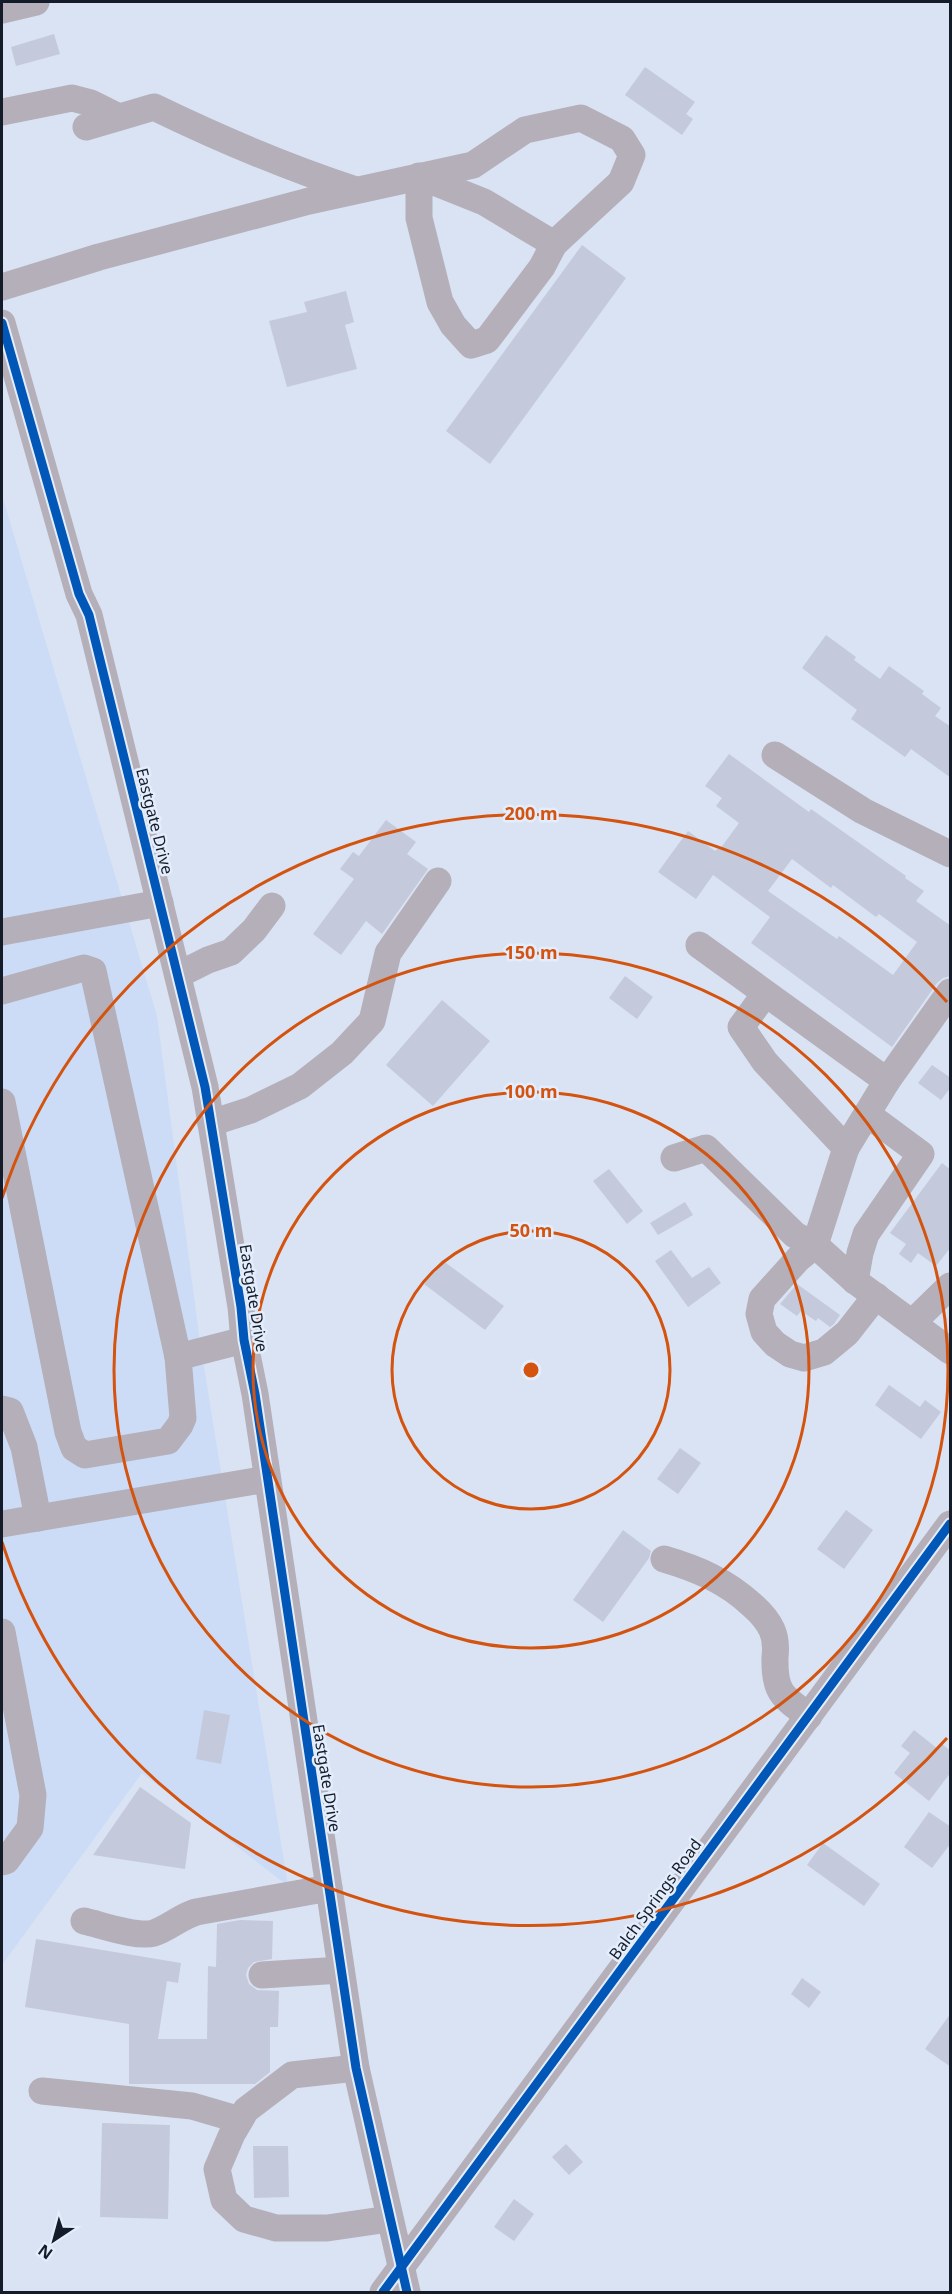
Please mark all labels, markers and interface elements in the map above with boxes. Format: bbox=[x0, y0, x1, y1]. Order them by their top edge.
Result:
street label: Eastgate Drive bbox=[131, 766, 179, 876]
text: 200 m bbox=[504, 801, 558, 825]
text: 150 m bbox=[504, 940, 558, 964]
text: 100 m bbox=[504, 1079, 558, 1103]
text: 50 m bbox=[510, 1218, 552, 1242]
street label: Eastgate Drive bbox=[235, 1243, 273, 1353]
centre of rings bbox=[521, 1360, 541, 1380]
street label: Eastgate Drive bbox=[308, 1723, 346, 1833]
street label: Balch Springs Road bbox=[604, 1834, 706, 1964]
north arrow bbox=[24, 2210, 84, 2270]
text: N bbox=[33, 2239, 57, 2265]

